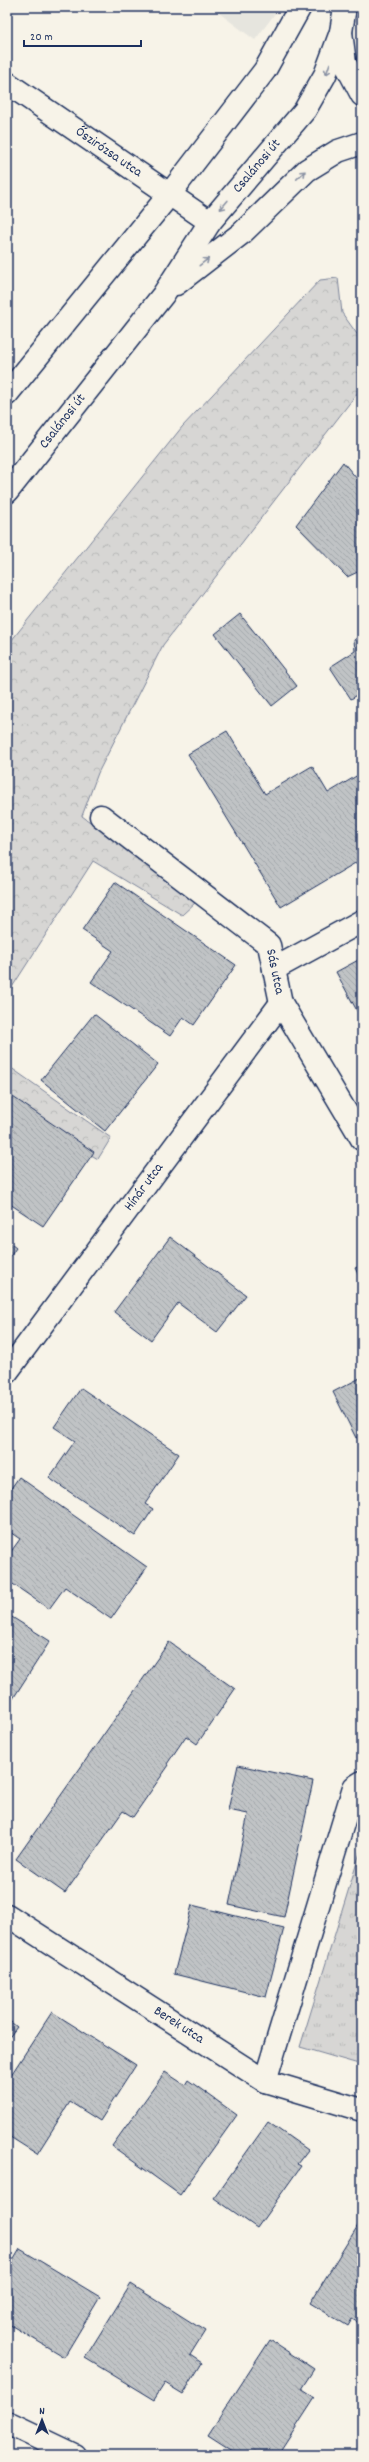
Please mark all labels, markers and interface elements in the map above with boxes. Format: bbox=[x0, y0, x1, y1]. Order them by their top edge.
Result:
scale bar bbox=[24, 22, 141, 48]
text: 20 m bbox=[30, 29, 53, 46]
one-way arrow bbox=[324, 62, 331, 75]
street label: Őszirózsa utca bbox=[71, 122, 146, 183]
street label: Csalánosi út bbox=[228, 135, 286, 198]
one-way arrow bbox=[296, 171, 306, 180]
one-way arrow bbox=[220, 200, 229, 210]
one-way arrow bbox=[199, 258, 210, 266]
street label: Csalánosi út bbox=[35, 390, 91, 453]
street label: Sás utca bbox=[260, 947, 289, 996]
street label: Hínár utca bbox=[120, 1159, 169, 1215]
street label: Berek utca bbox=[149, 2002, 208, 2049]
north arrow bbox=[22, 2400, 62, 2440]
text: N bbox=[39, 2404, 45, 2420]

